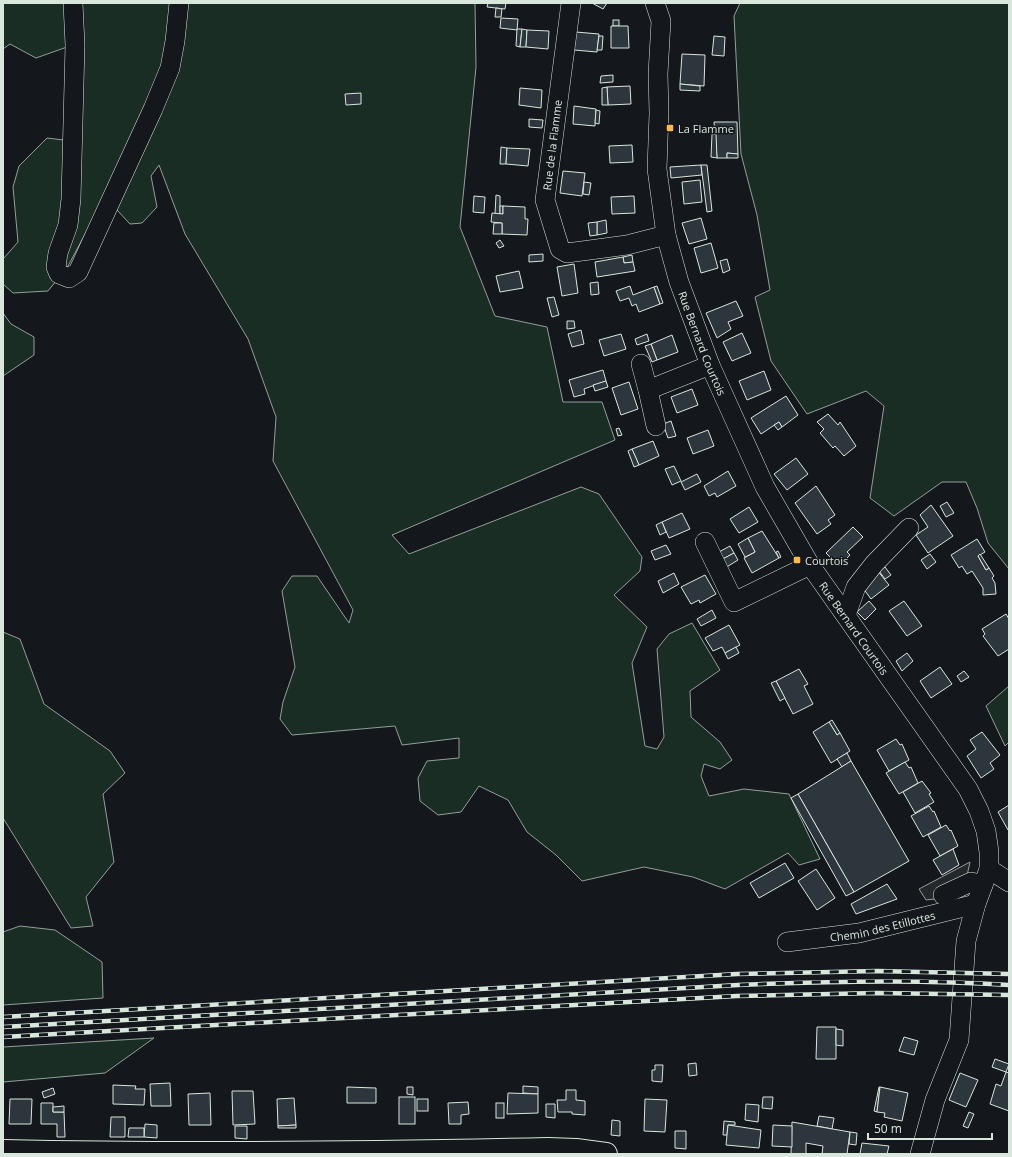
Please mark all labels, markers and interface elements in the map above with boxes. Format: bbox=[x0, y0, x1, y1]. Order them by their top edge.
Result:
street label: Rue de la Flamme bbox=[539, 99, 565, 191]
place label: La Flamme bbox=[678, 121, 734, 136]
marker: La Flamme bbox=[665, 123, 675, 133]
street label: Rue Bernard Courtois bbox=[676, 289, 730, 398]
place label: Courtois bbox=[805, 553, 848, 568]
marker: Courtois bbox=[792, 555, 802, 565]
street label: Rue Bernard Courtois bbox=[816, 578, 892, 678]
street label: Chemin des Etillottes bbox=[829, 907, 937, 944]
scale bar bbox=[868, 1115, 992, 1141]
text: 50 m bbox=[874, 1120, 902, 1137]

